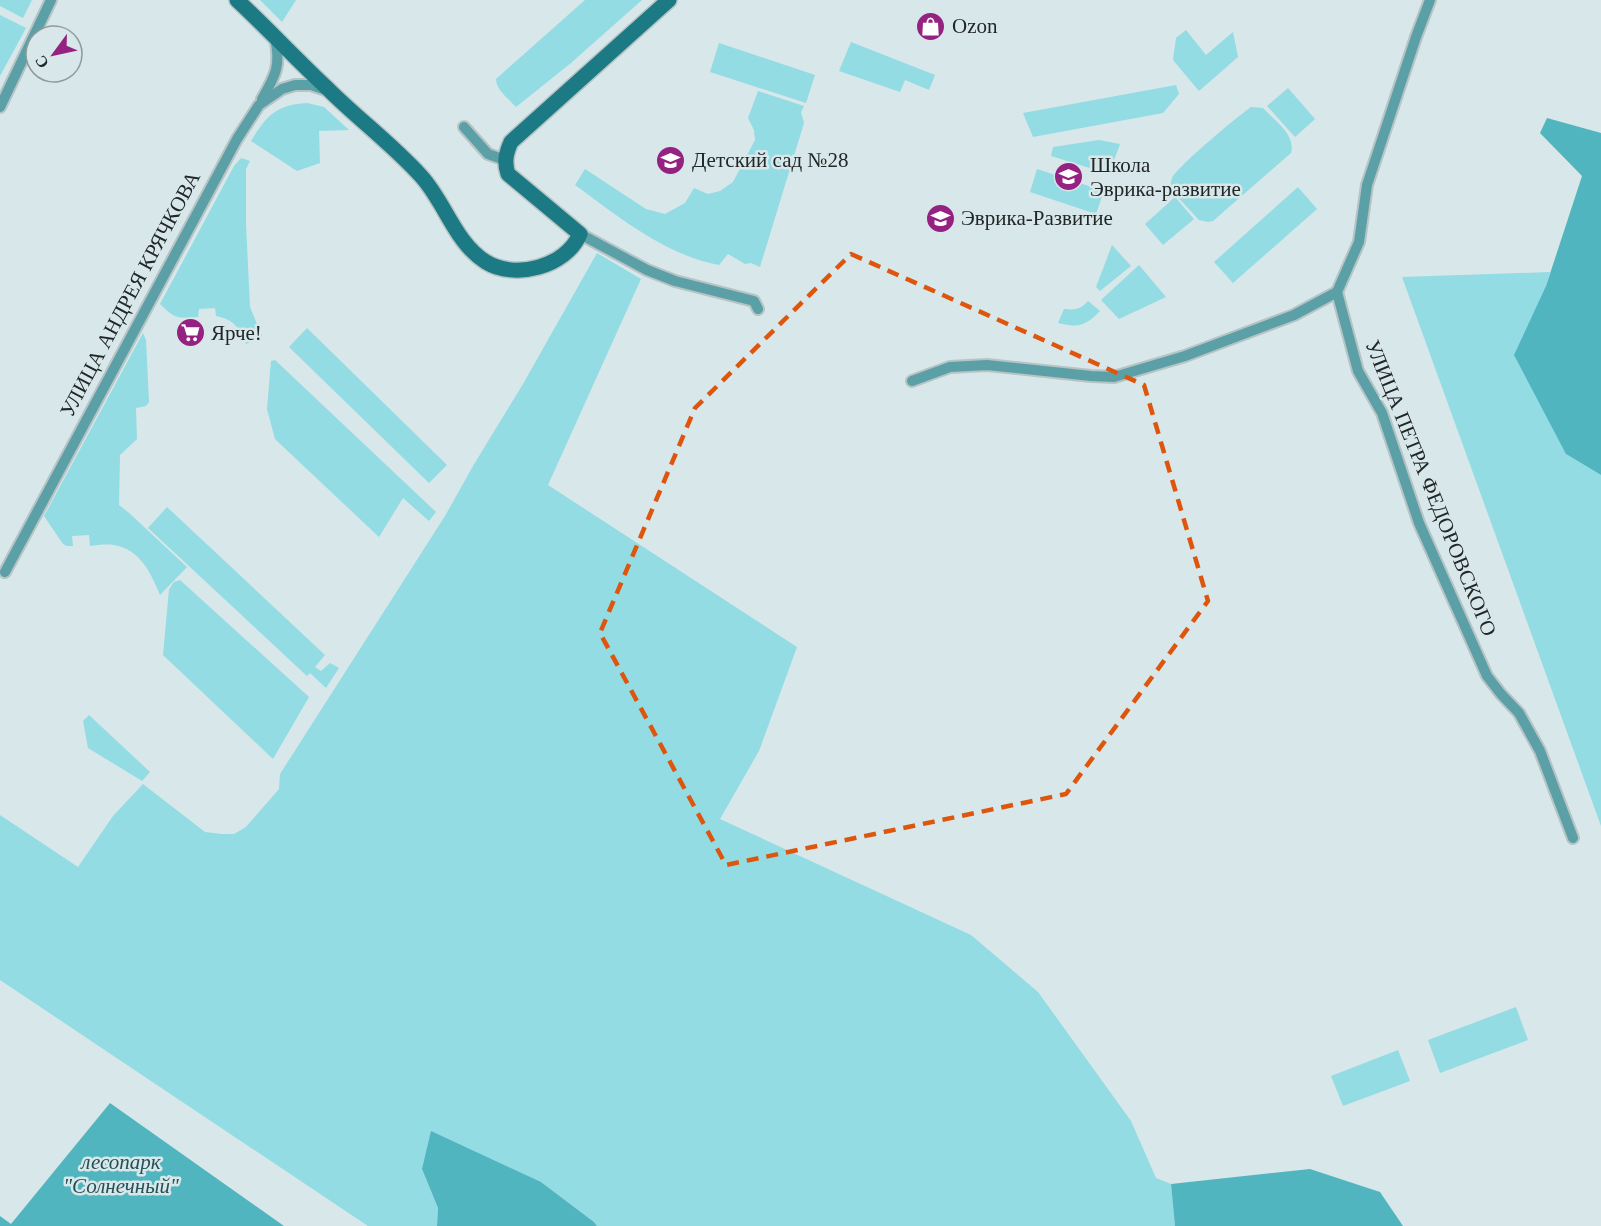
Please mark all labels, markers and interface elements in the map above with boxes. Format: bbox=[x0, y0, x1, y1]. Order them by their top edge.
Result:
shop icon: Ozon bbox=[915, 10, 947, 42]
place label: Ozon bbox=[952, 14, 998, 38]
north arrow bbox=[24, 24, 84, 84]
text: С bbox=[32, 52, 52, 71]
school or university icon: Детский сад №28 bbox=[655, 144, 687, 176]
place label: Детский сад №28 bbox=[692, 148, 848, 172]
place label: Школа Эврика-развитие bbox=[1090, 153, 1241, 201]
school or university icon: Школа Эврика-развитие bbox=[1053, 161, 1085, 193]
street label: УЛИЦА АНДРЕЯ КРЯЧКОВА bbox=[55, 166, 205, 421]
school or university icon: Эврика-Развитие bbox=[924, 202, 956, 234]
place label: Эврика-Развитие bbox=[961, 206, 1113, 230]
supermarket icon: Ярче! bbox=[174, 317, 206, 349]
place label: Ярче! bbox=[211, 321, 262, 345]
street label: УЛИЦА ПЕТРА ФЕДОРОВСКОГО bbox=[1360, 336, 1502, 640]
park label: лесопарк "Солнечный" bbox=[63, 1150, 179, 1198]

